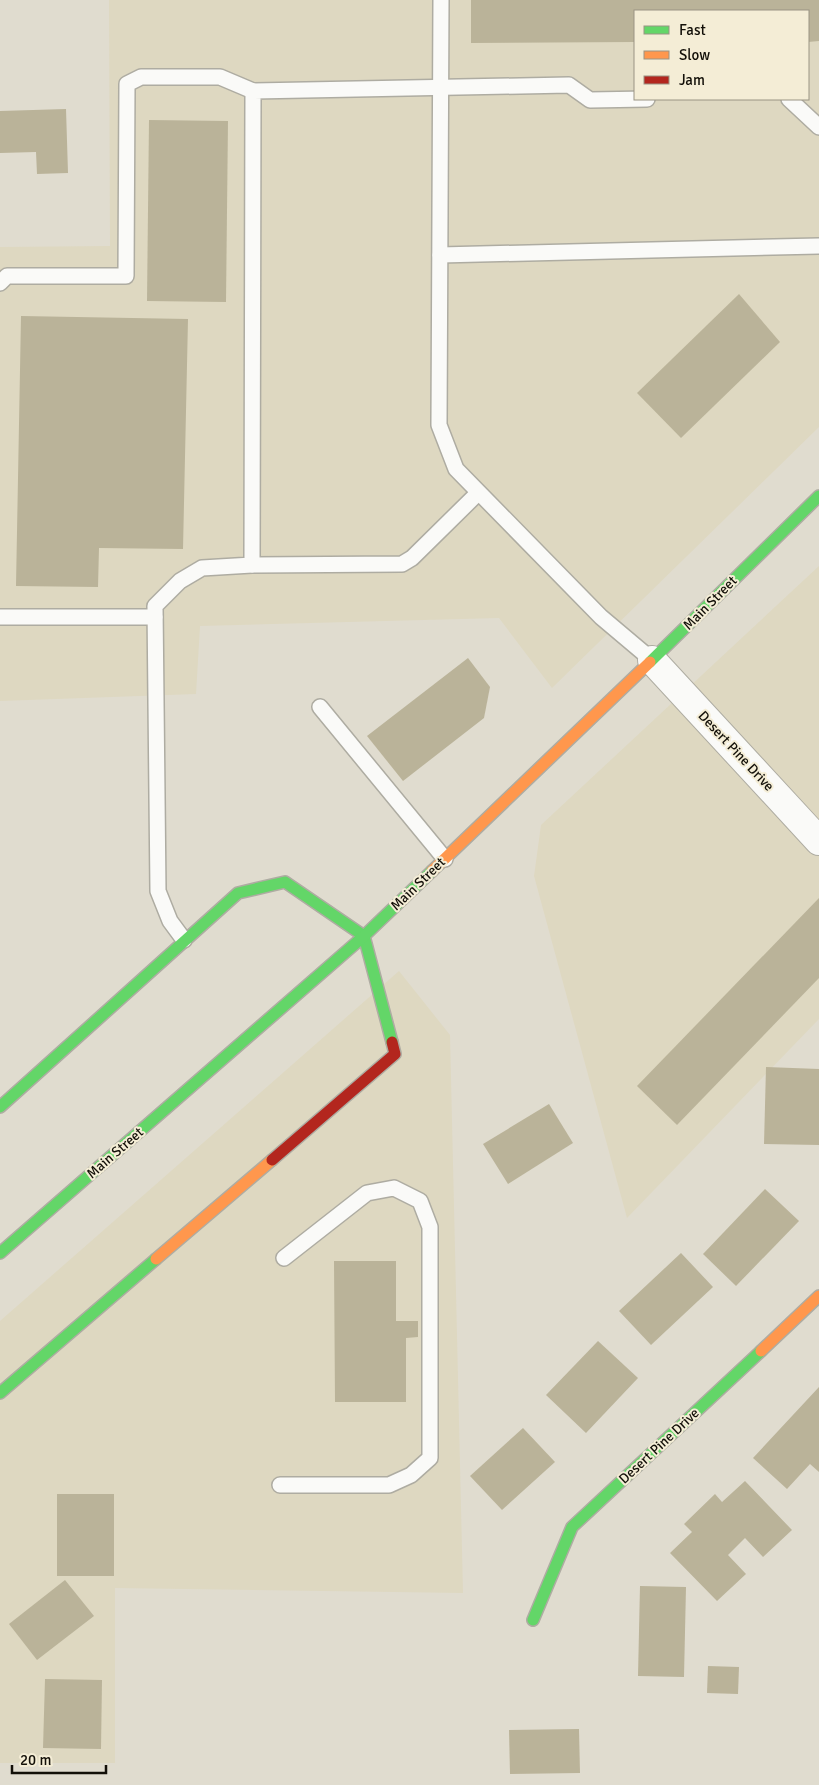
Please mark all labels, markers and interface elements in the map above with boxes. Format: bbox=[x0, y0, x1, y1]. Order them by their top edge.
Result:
legend bbox=[634, 10, 809, 100]
text: Fast bbox=[679, 21, 706, 39]
text: Slow bbox=[679, 46, 710, 64]
text: Jam bbox=[679, 71, 705, 89]
street label: Main Street bbox=[679, 572, 741, 634]
street label: Desert Pine Drive bbox=[695, 707, 777, 795]
street label: Main Street bbox=[387, 854, 449, 914]
street label: Main Street bbox=[83, 1124, 147, 1182]
street label: Desert Pine Drive bbox=[615, 1405, 703, 1487]
scale bar bbox=[12, 1742, 106, 1774]
text: 20 m bbox=[20, 1751, 51, 1769]

